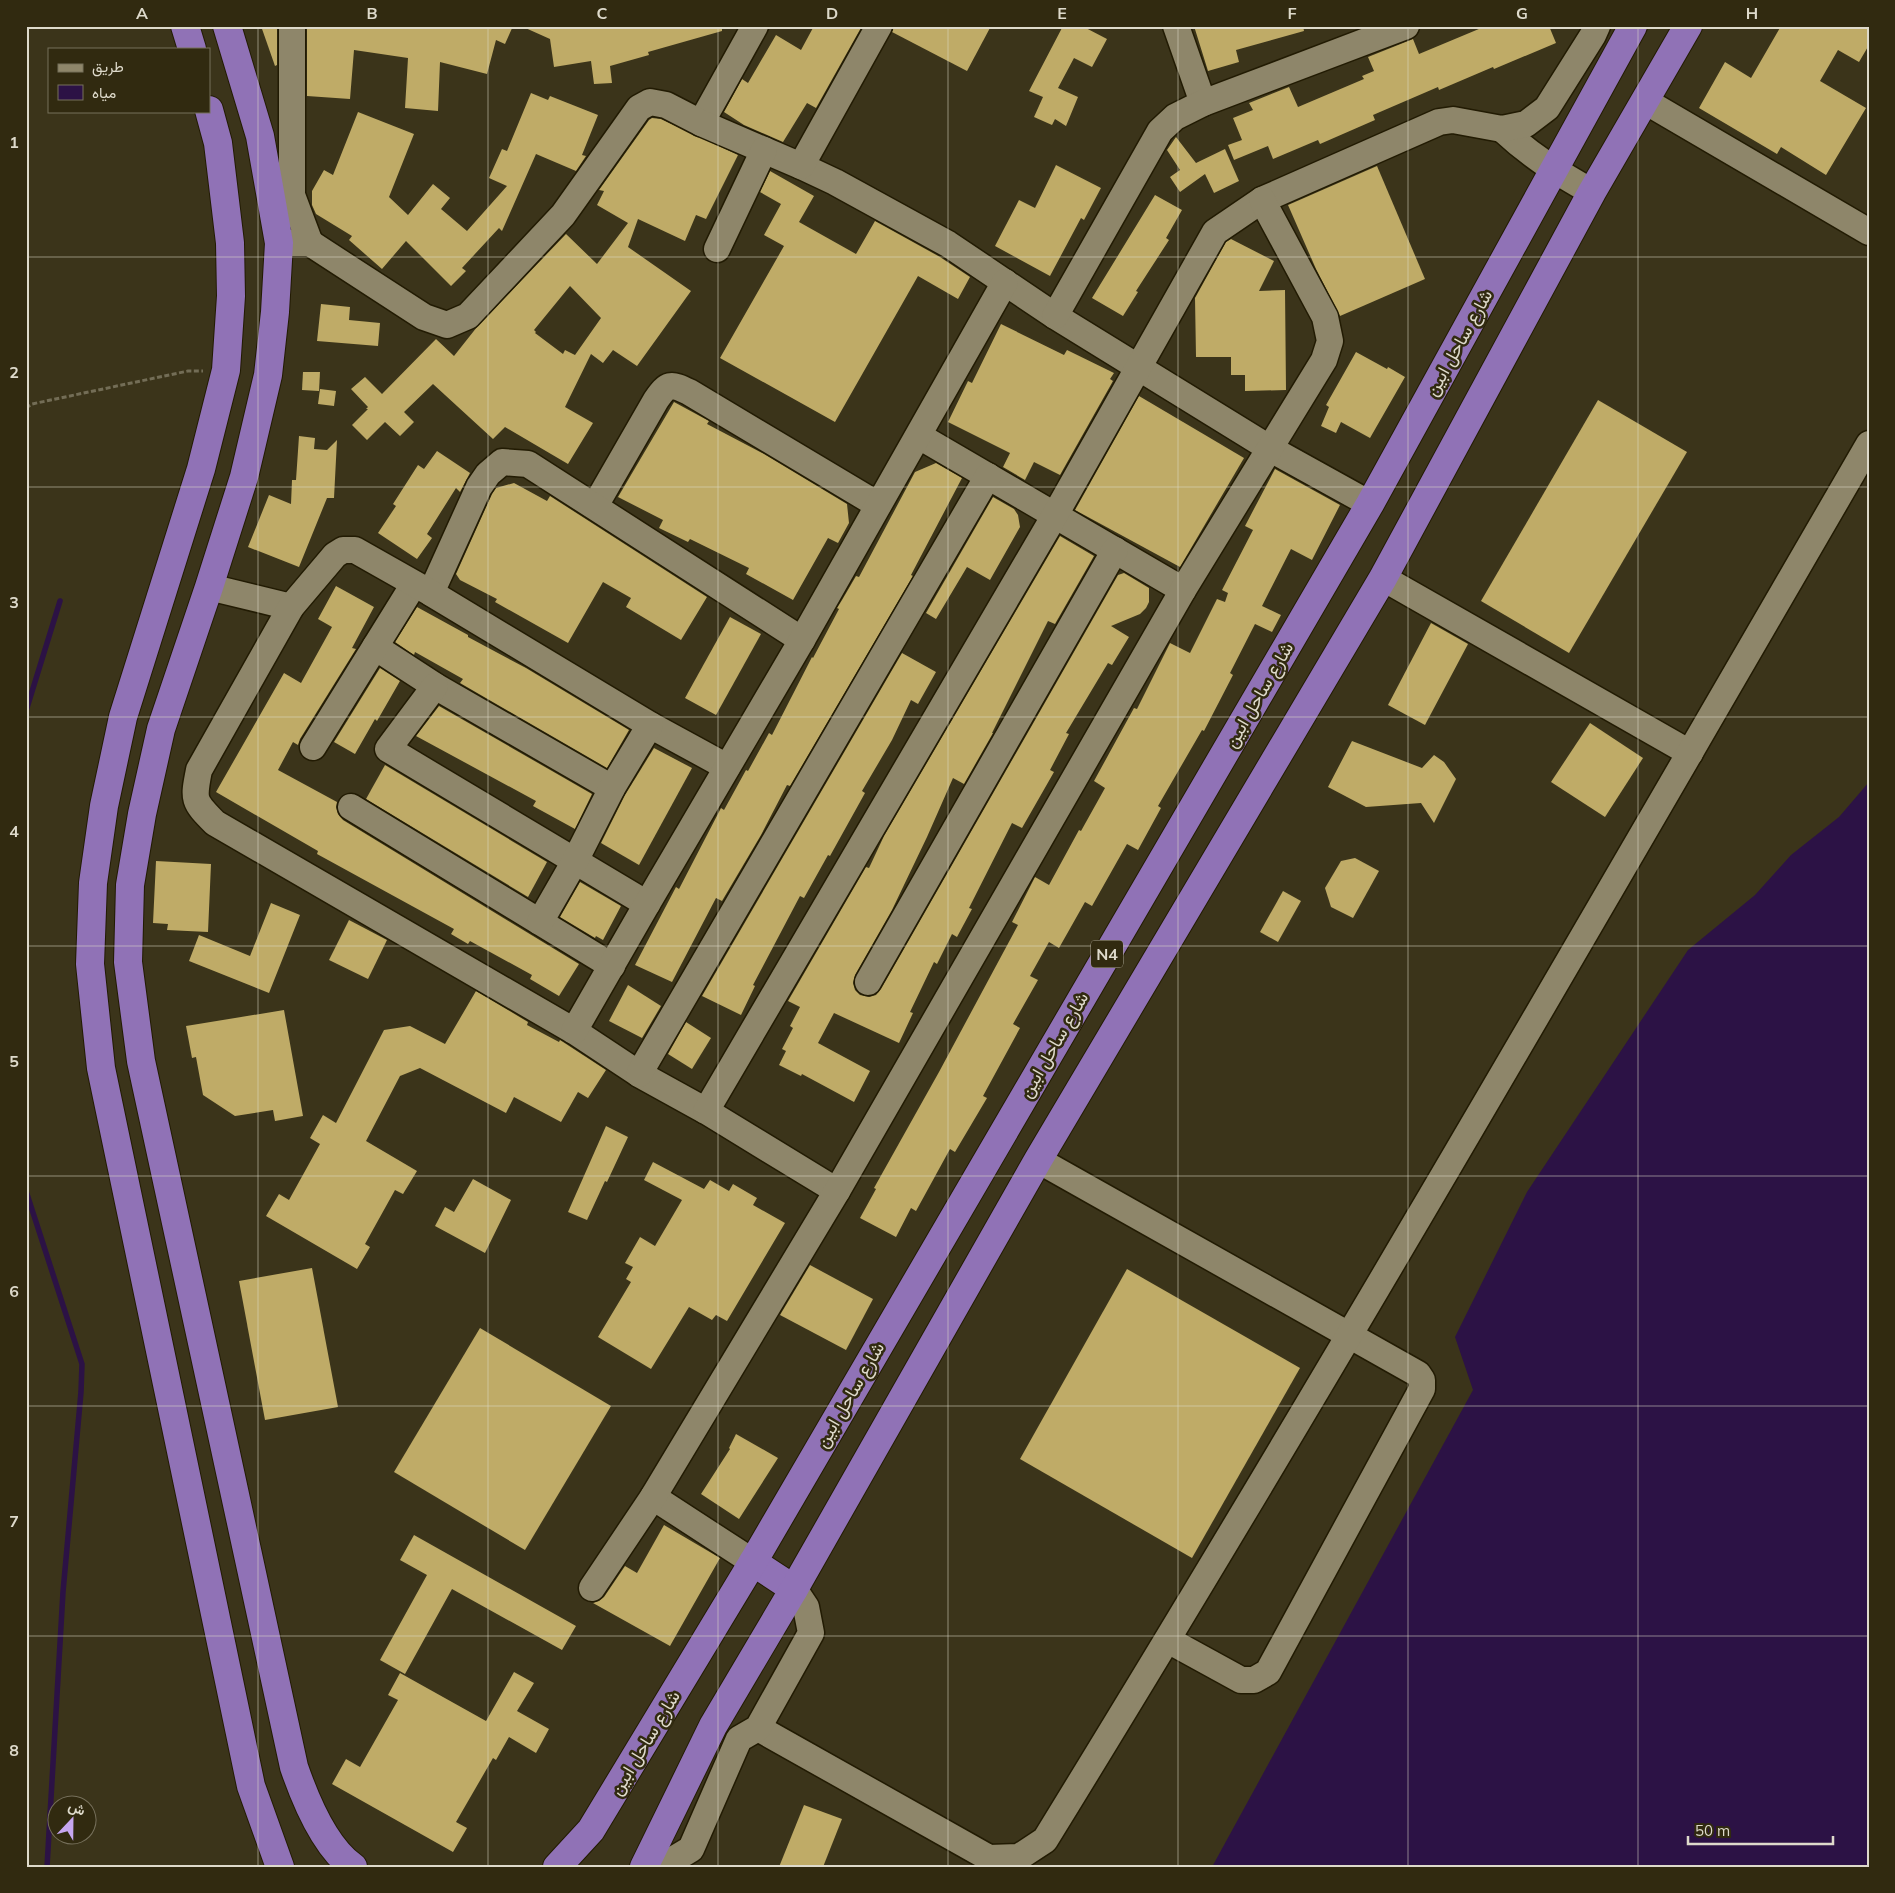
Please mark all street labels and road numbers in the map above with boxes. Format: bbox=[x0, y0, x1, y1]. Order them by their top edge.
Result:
street label: شارع ساحل ابين bbox=[1420, 285, 1498, 401]
street label: شارع ساحل ابين bbox=[1219, 638, 1299, 752]
road number: N4 bbox=[1091, 941, 1123, 968]
street label: شارع ساحل ابين bbox=[1014, 988, 1094, 1102]
street label: شارع ساحل ابين bbox=[810, 1338, 890, 1452]
street label: شارع ساحل ابين bbox=[604, 1686, 686, 1800]

